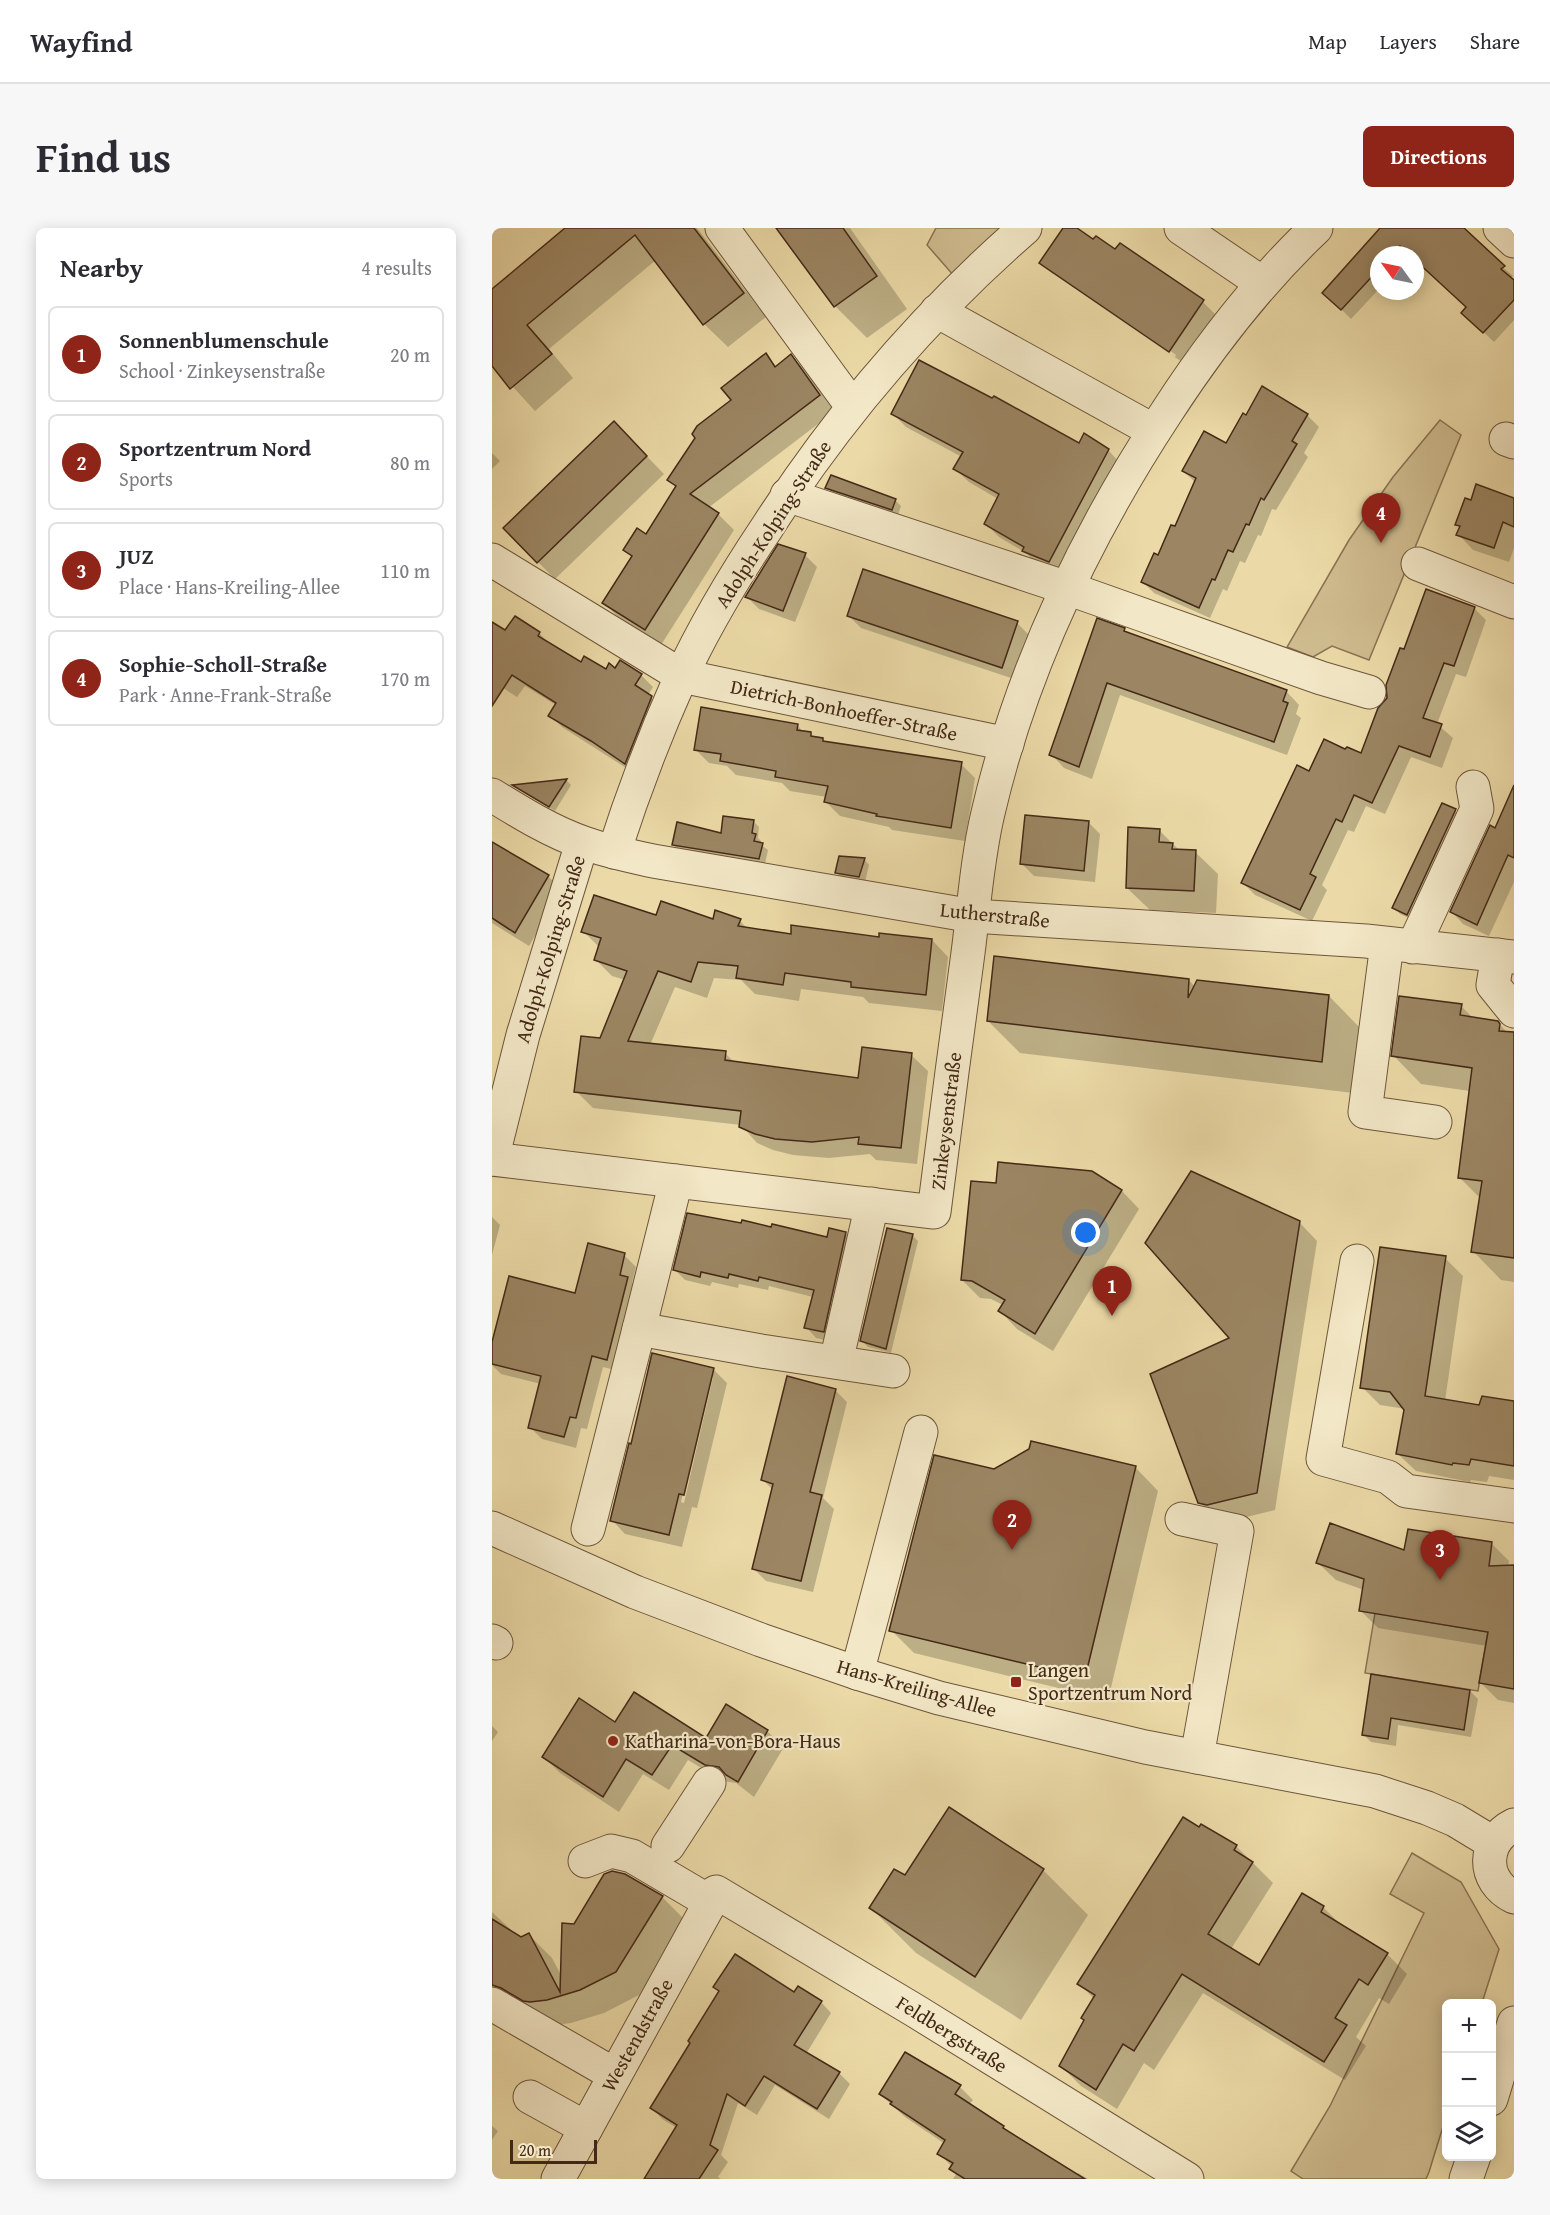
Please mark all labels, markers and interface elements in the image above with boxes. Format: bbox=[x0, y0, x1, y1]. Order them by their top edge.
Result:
text: Wayfind bbox=[30, 21, 132, 62]
text: Map bbox=[1308, 26, 1347, 57]
text: Layers bbox=[1380, 26, 1437, 57]
text: Share bbox=[1470, 26, 1520, 57]
text: Find us bbox=[36, 126, 171, 187]
button: Directions bbox=[1363, 126, 1514, 187]
north arrow bbox=[1370, 246, 1424, 300]
text: Nearby bbox=[60, 248, 143, 287]
text: 4 results bbox=[361, 253, 432, 282]
text: Sonnenblumenschule bbox=[119, 324, 329, 356]
text: 1 bbox=[76, 340, 87, 369]
text: 20 m bbox=[390, 340, 430, 369]
text: School · Zinkeysenstraße bbox=[119, 356, 325, 385]
text: Sportzentrum Nord bbox=[119, 432, 311, 464]
street label: Adolph-Kolping-Straße bbox=[707, 434, 838, 613]
text: 2 bbox=[76, 448, 87, 477]
text: 80 m bbox=[390, 448, 430, 477]
text: Sports bbox=[119, 464, 173, 493]
pin: 4 bbox=[1362, 494, 1400, 543]
text: JUZ bbox=[119, 540, 154, 572]
text: 3 bbox=[76, 556, 87, 585]
text: 110 m bbox=[380, 556, 430, 585]
text: Place · Hans-Kreiling-Allee bbox=[119, 572, 340, 601]
text: Sophie-Scholl-Straße bbox=[119, 648, 327, 680]
text: 4 bbox=[76, 664, 87, 693]
text: 170 m bbox=[380, 664, 430, 693]
street label: Dietrich-Bonhoeffer-Straße bbox=[728, 671, 960, 748]
text: Park · Anne-Frank-Straße bbox=[119, 680, 332, 709]
street label: Adolph-Kolping-Straße bbox=[507, 851, 592, 1046]
street label: Lutherstraße bbox=[939, 894, 1051, 935]
street label: Zinkeysenstraße bbox=[923, 1050, 968, 1192]
your location bbox=[1071, 1218, 1100, 1247]
pin: 1 bbox=[1092, 1266, 1132, 1316]
pin: 2 bbox=[992, 1500, 1032, 1550]
pin: 3 bbox=[1420, 1530, 1460, 1580]
street label: Hans-Kreiling-Allee bbox=[834, 1651, 1000, 1724]
place label: Langen Sportzentrum Nord bbox=[1028, 1655, 1193, 1707]
marker: Langen Sportzentrum Nord bbox=[1009, 1675, 1023, 1689]
place label: Katharina-von-Bora-Haus bbox=[625, 1726, 841, 1755]
marker: Katharina-von-Bora-Haus bbox=[606, 1734, 620, 1748]
street label: Westendstraße bbox=[593, 1973, 680, 2097]
street label: Feldbergstraße bbox=[891, 1988, 1013, 2079]
map controls bbox=[1442, 1999, 1496, 2161]
button: + bbox=[1442, 1999, 1496, 2053]
button: − bbox=[1442, 2053, 1496, 2107]
button: layers bbox=[1442, 2107, 1496, 2161]
scale bar bbox=[510, 2137, 597, 2164]
text: 20 m bbox=[519, 2138, 551, 2162]

